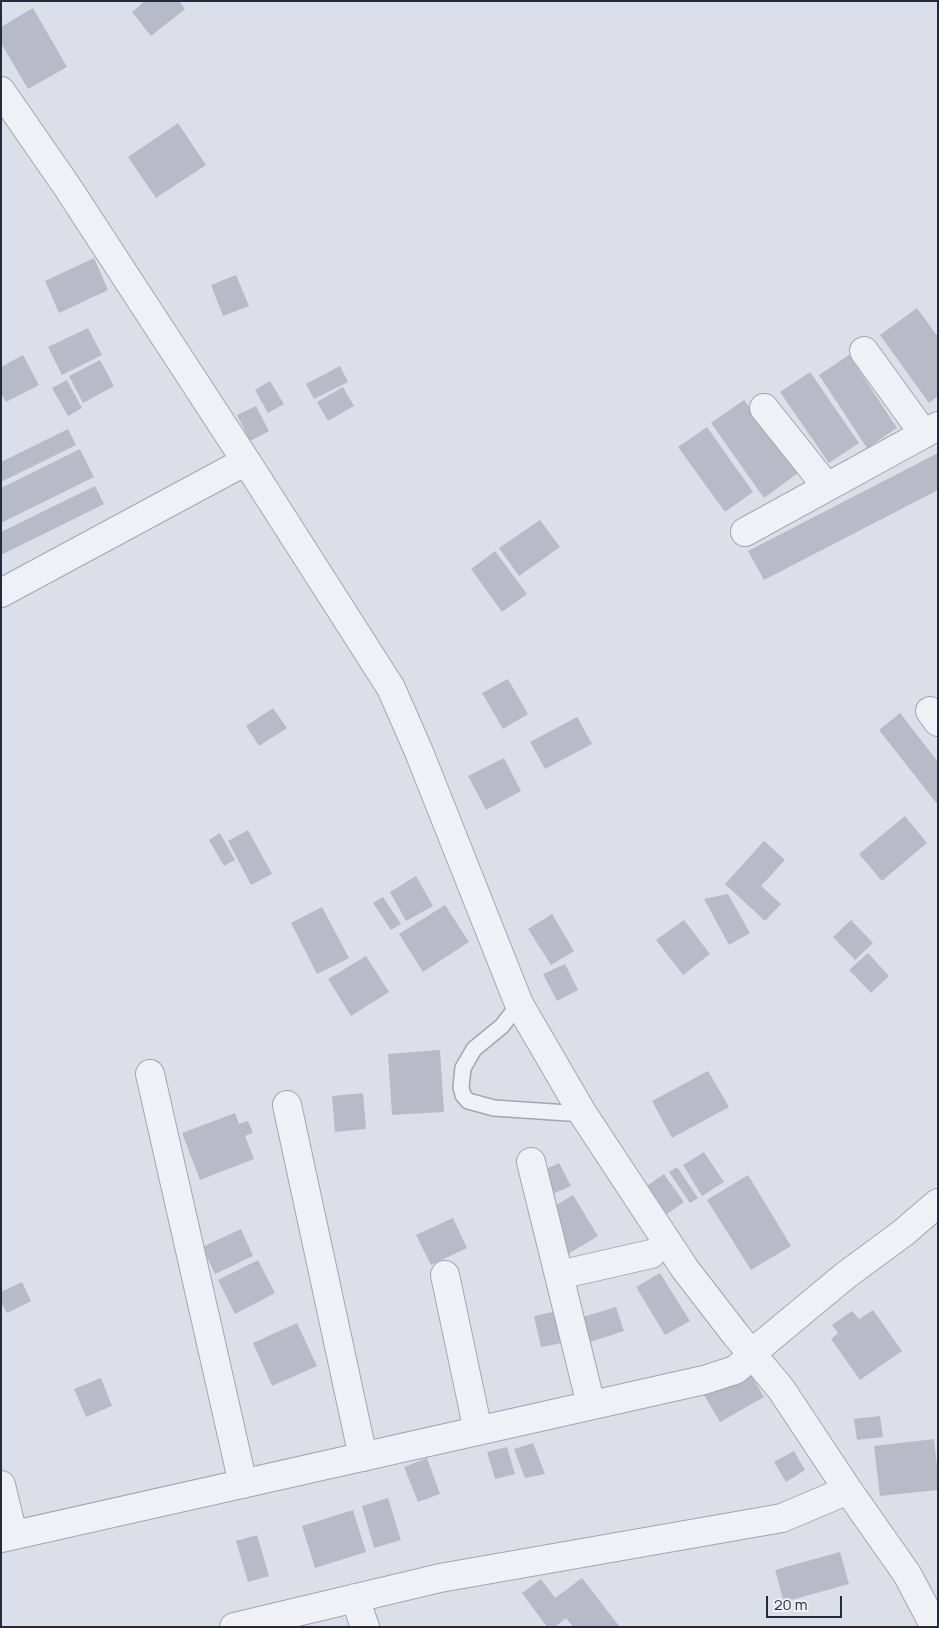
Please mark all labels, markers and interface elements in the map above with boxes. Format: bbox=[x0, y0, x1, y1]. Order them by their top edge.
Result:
scale bar bbox=[769, 1586, 845, 1618]
text: 20 m bbox=[774, 1594, 807, 1615]

